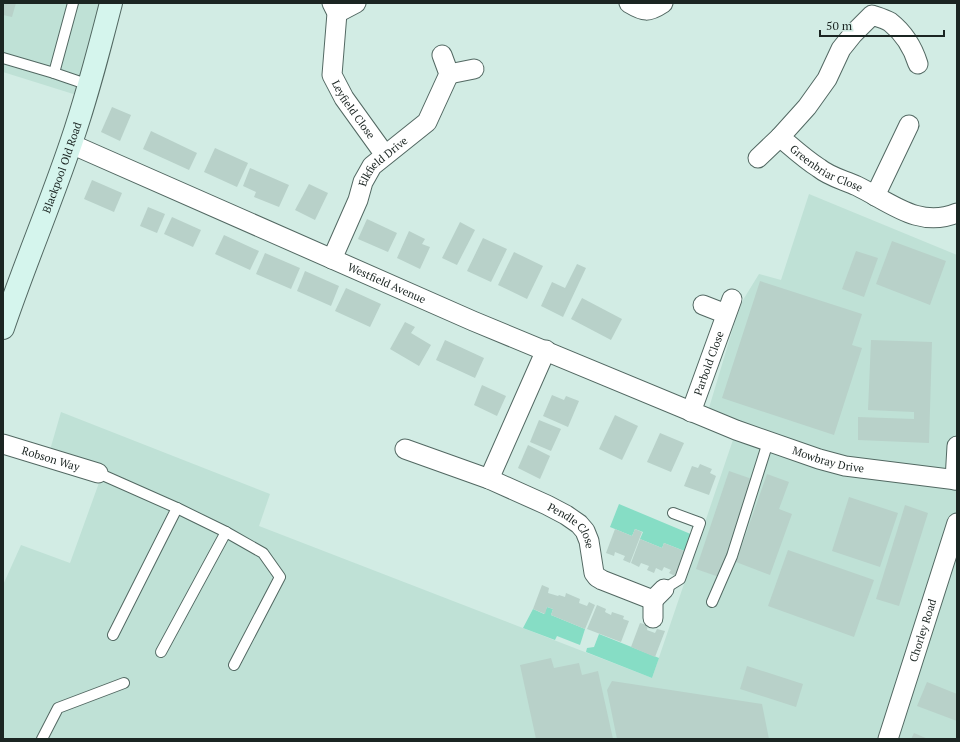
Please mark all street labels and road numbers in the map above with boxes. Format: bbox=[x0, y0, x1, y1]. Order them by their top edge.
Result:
street label: Leyfield Close bbox=[329, 78, 378, 142]
street label: Blackpool Old Road bbox=[39, 120, 85, 215]
street label: Elkfield Drive bbox=[355, 133, 411, 188]
street label: Greenbriar Close bbox=[787, 142, 866, 195]
street label: Westfield Avenue bbox=[345, 260, 428, 307]
street label: Parbold Close bbox=[691, 329, 727, 397]
street label: Robson Way bbox=[20, 443, 82, 474]
street label: Mowbray Drive bbox=[790, 443, 865, 475]
street label: Pendle Close bbox=[545, 500, 597, 550]
street label: Chorley Road bbox=[906, 597, 939, 664]

